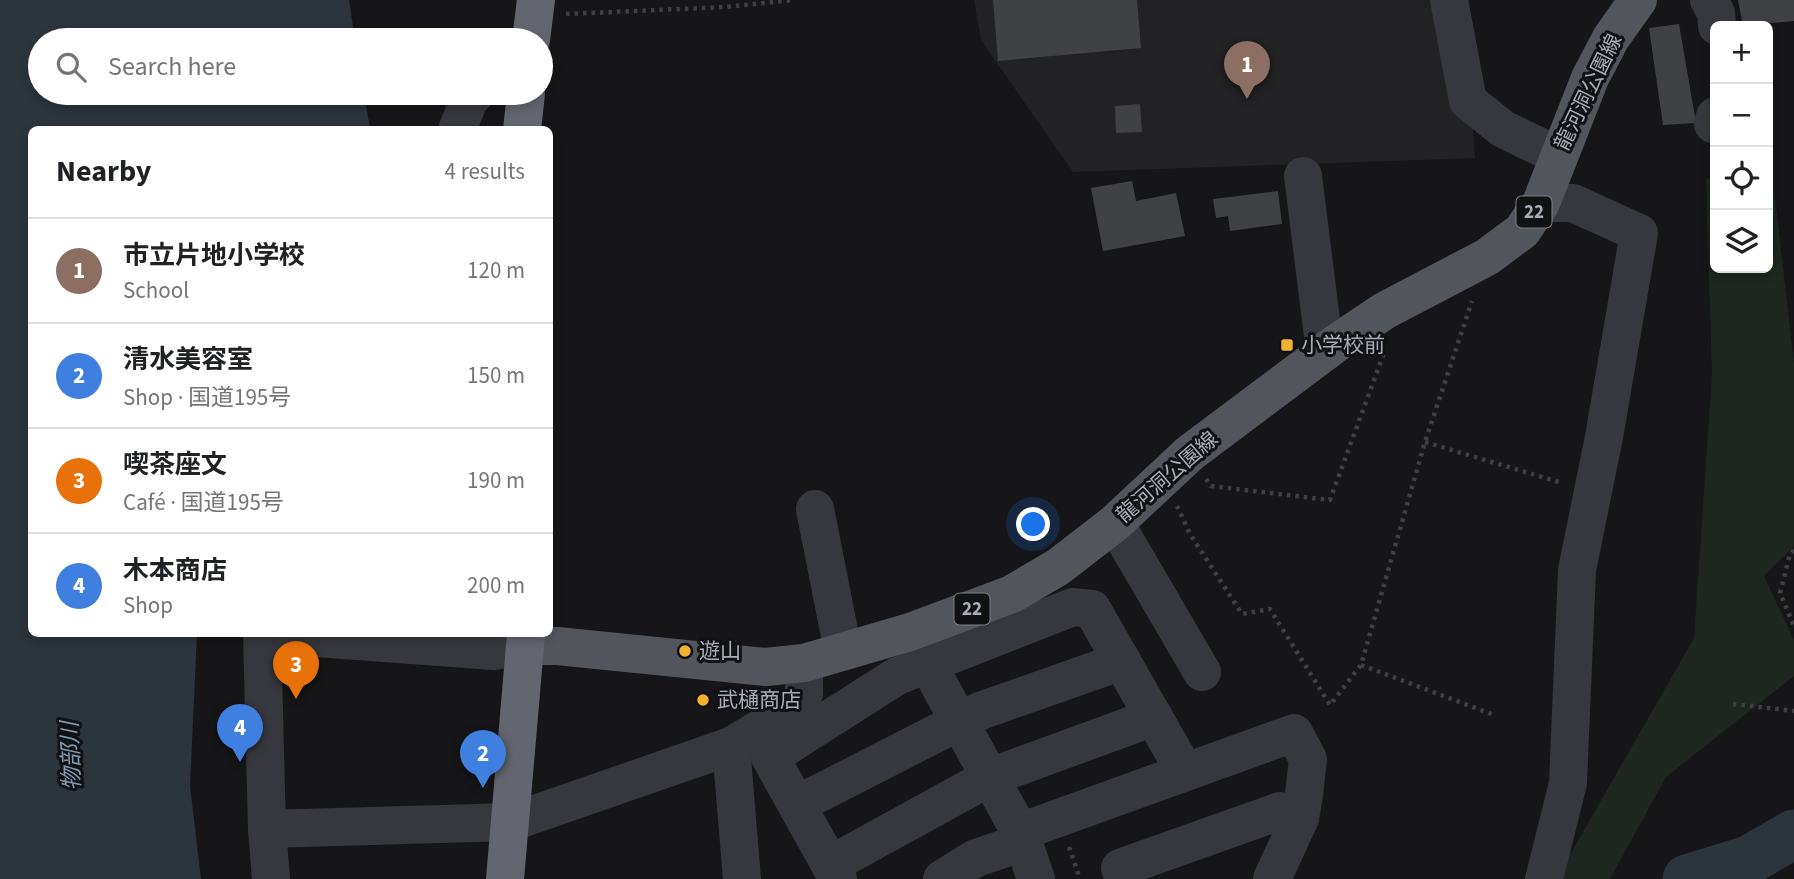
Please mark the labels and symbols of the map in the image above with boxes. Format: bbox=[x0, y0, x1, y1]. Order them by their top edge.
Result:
street label: 龍河洞公園線 bbox=[1547, 29, 1629, 155]
pin: 1 bbox=[1224, 41, 1270, 99]
road number: 22 bbox=[1516, 196, 1552, 228]
place label: 小学校前 bbox=[1301, 330, 1385, 360]
marker: 小学校前 bbox=[1279, 337, 1295, 353]
street label: 龍河洞公園線 bbox=[1110, 424, 1224, 530]
your location bbox=[1016, 507, 1050, 541]
road number: 22 bbox=[954, 594, 990, 624]
place label: 遊山 bbox=[699, 636, 741, 666]
pin: 3 bbox=[273, 641, 319, 699]
marker: 遊山 bbox=[677, 643, 693, 659]
place label: 武樋商店 bbox=[717, 685, 801, 715]
marker: 武樋商店 bbox=[695, 692, 711, 708]
pin: 4 bbox=[217, 704, 263, 762]
water label: 物部川 bbox=[53, 718, 89, 791]
pin: 2 bbox=[460, 730, 506, 788]

